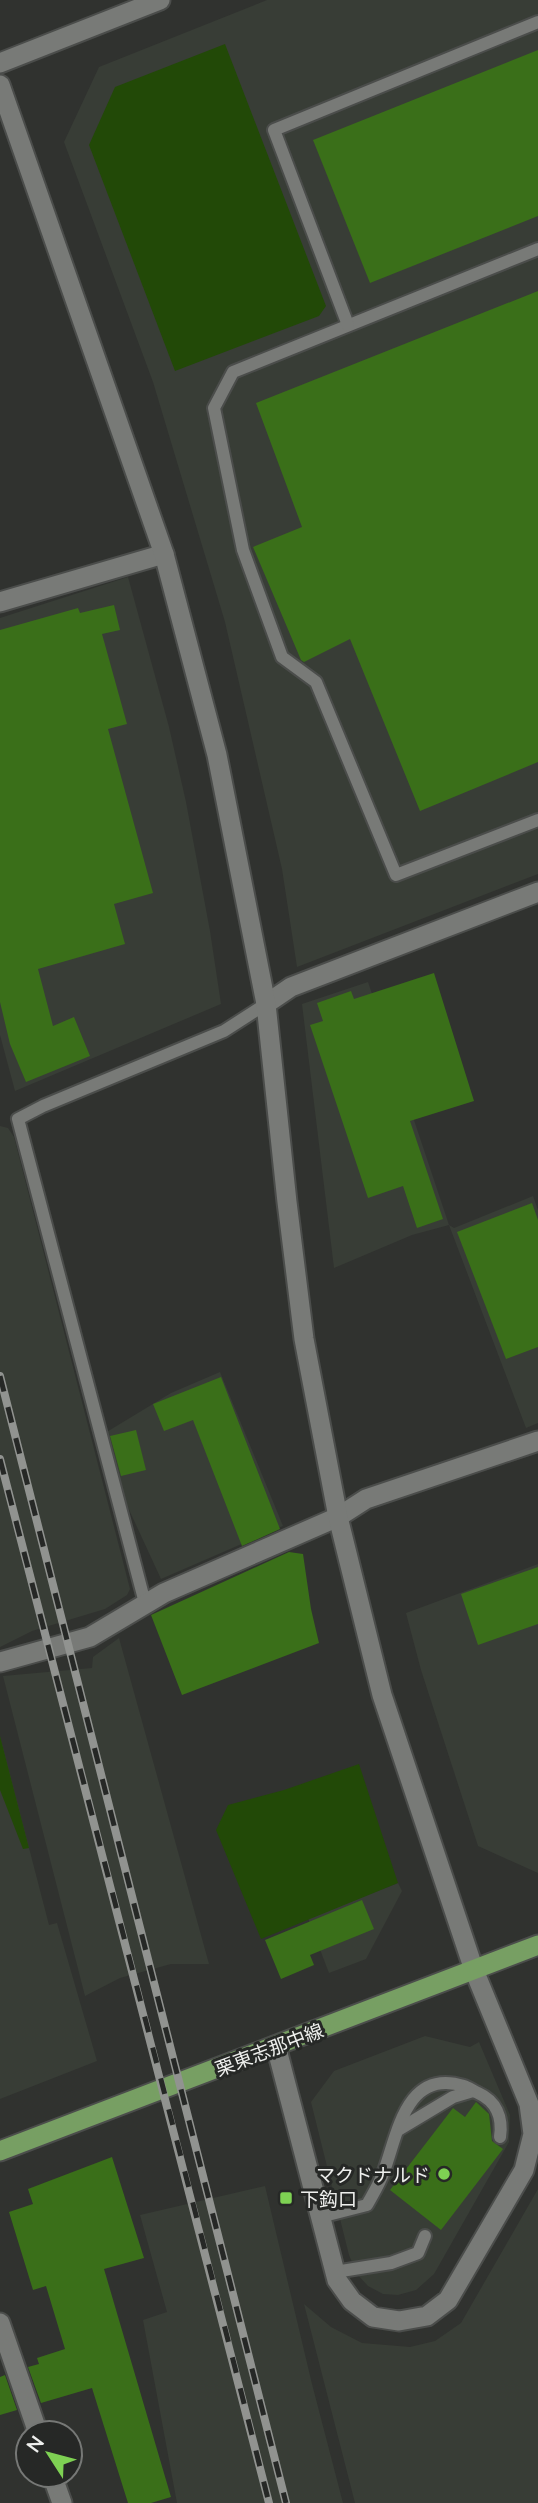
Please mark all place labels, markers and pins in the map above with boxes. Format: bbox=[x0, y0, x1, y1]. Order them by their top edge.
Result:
place label: マクドナルド bbox=[316, 2163, 430, 2186]
marker: マクドナルド bbox=[436, 2166, 452, 2182]
place label: 下鈎口 bbox=[300, 2187, 357, 2210]
marker: 下鈎口 bbox=[278, 2190, 294, 2206]

